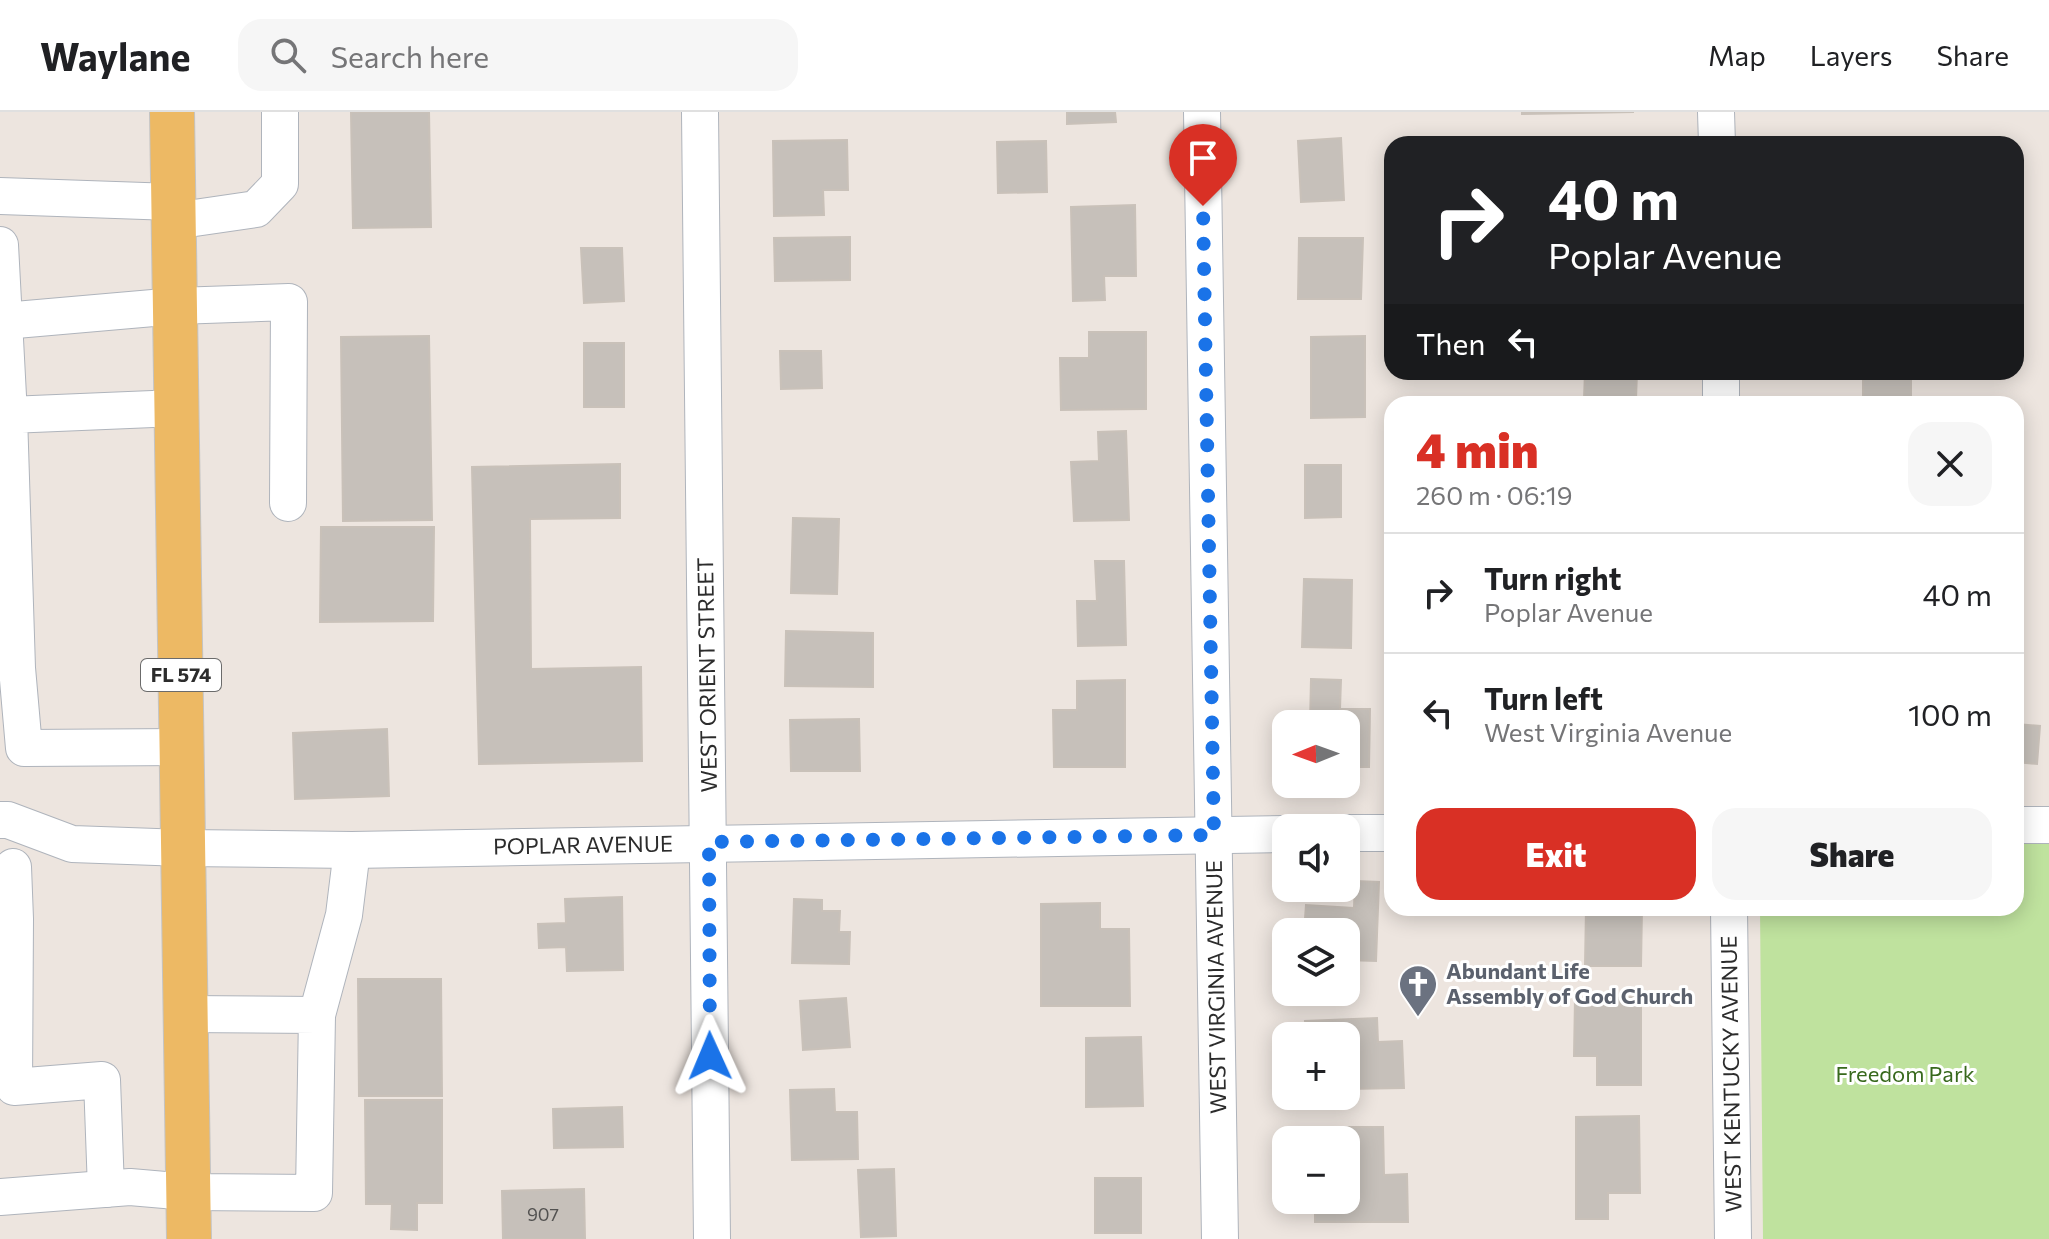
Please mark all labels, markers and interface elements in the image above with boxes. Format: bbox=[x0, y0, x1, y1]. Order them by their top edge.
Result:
search box bbox=[238, 19, 798, 91]
text: Waylane bbox=[40, 32, 190, 79]
icon: search bbox=[266, 33, 310, 77]
text: Search here bbox=[330, 37, 489, 74]
text: Map bbox=[1708, 38, 1766, 72]
text: Layers bbox=[1810, 38, 1892, 72]
text: Share bbox=[1936, 38, 2009, 72]
pin bbox=[1169, 124, 1237, 206]
icon: arrive bbox=[1181, 136, 1225, 180]
text: 40 m bbox=[1548, 163, 1679, 232]
icon: right bbox=[1416, 168, 1520, 272]
text: Poplar Avenue bbox=[1548, 232, 1782, 276]
icon: left bbox=[1501, 320, 1545, 364]
text: Then bbox=[1416, 324, 1485, 361]
text: 4 min bbox=[1416, 419, 1539, 478]
button: close bbox=[1908, 422, 1992, 506]
text: 260 m · 06:19 bbox=[1416, 479, 1573, 510]
street label: WEST ORIENT STREET bbox=[691, 557, 722, 793]
text: Turn right bbox=[1484, 559, 1621, 596]
icon: right bbox=[1416, 571, 1460, 615]
text: 40 m bbox=[1923, 575, 1992, 612]
text: Poplar Avenue bbox=[1484, 596, 1653, 627]
road number: FL 574 bbox=[141, 659, 221, 691]
text: Turn left bbox=[1484, 679, 1603, 716]
icon: left bbox=[1416, 691, 1460, 735]
text: 100 m bbox=[1908, 695, 1992, 732]
north arrow bbox=[1272, 710, 1360, 798]
map controls bbox=[1272, 710, 1360, 1214]
text: West Virginia Avenue bbox=[1484, 716, 1732, 747]
button: Exit bbox=[1416, 808, 1696, 900]
button: Share bbox=[1712, 808, 1992, 900]
button: sound bbox=[1272, 814, 1360, 902]
street label: POPLAR AVENUE bbox=[493, 829, 673, 860]
street label: WEST VIRGINIA AVENUE bbox=[1200, 860, 1231, 1114]
button: layers bbox=[1272, 918, 1360, 1006]
street label: WEST KENTUCKY AVENUE bbox=[1715, 935, 1746, 1213]
place label: Abundant Life Assembly of God Church bbox=[1446, 957, 1693, 1009]
church icon: Abundant Life Assembly of God Church bbox=[1397, 963, 1439, 1018]
position arrow bbox=[668, 1014, 752, 1098]
button: + bbox=[1272, 1022, 1360, 1110]
park label: Freedom Park bbox=[1835, 1060, 1975, 1087]
button: − bbox=[1272, 1126, 1360, 1214]
house number: 907 bbox=[527, 1203, 559, 1225]

